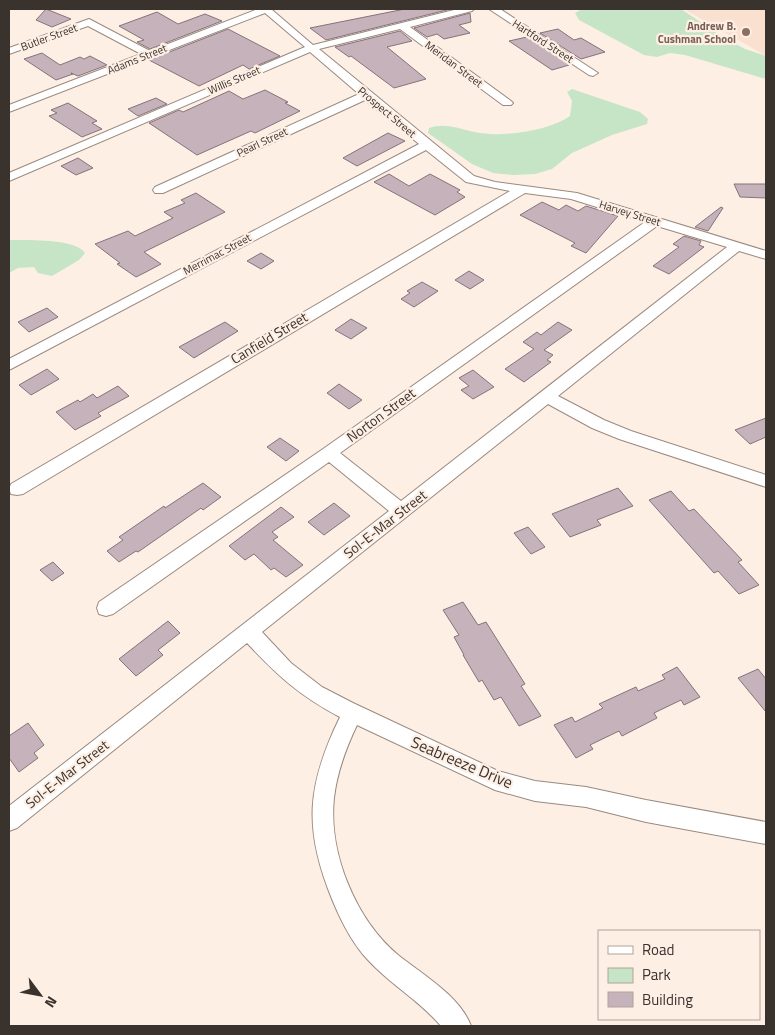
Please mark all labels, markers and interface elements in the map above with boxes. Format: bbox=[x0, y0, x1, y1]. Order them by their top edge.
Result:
street label: Hartford Street bbox=[509, 15, 577, 67]
place label: Andrew B. Cushman School bbox=[658, 18, 736, 47]
street label: Butler Street bbox=[18, 19, 80, 55]
marker: Andrew B. Cushman School bbox=[740, 26, 752, 38]
street label: Meridan Street bbox=[422, 37, 486, 91]
street label: Adams Street bbox=[105, 40, 169, 78]
street label: Willis Street bbox=[205, 62, 263, 98]
street label: Prospect Street bbox=[354, 83, 420, 141]
street label: Pearl Street bbox=[234, 123, 290, 161]
street label: Harvey Street bbox=[597, 196, 663, 230]
street label: Merrimac Street bbox=[180, 229, 254, 279]
street label: Canfield Street bbox=[226, 306, 311, 369]
street label: Norton Street bbox=[342, 382, 420, 447]
street label: Sol-E-Mar Street bbox=[339, 484, 431, 563]
street label: Seabreeze Drive bbox=[407, 730, 517, 794]
street label: Sol-E-Mar Street bbox=[21, 734, 113, 813]
legend bbox=[598, 930, 760, 1020]
text: Road bbox=[642, 938, 674, 961]
text: Park bbox=[642, 963, 671, 986]
north arrow bbox=[15, 970, 65, 1020]
text: Building bbox=[642, 988, 693, 1011]
text: N bbox=[40, 992, 63, 1012]

